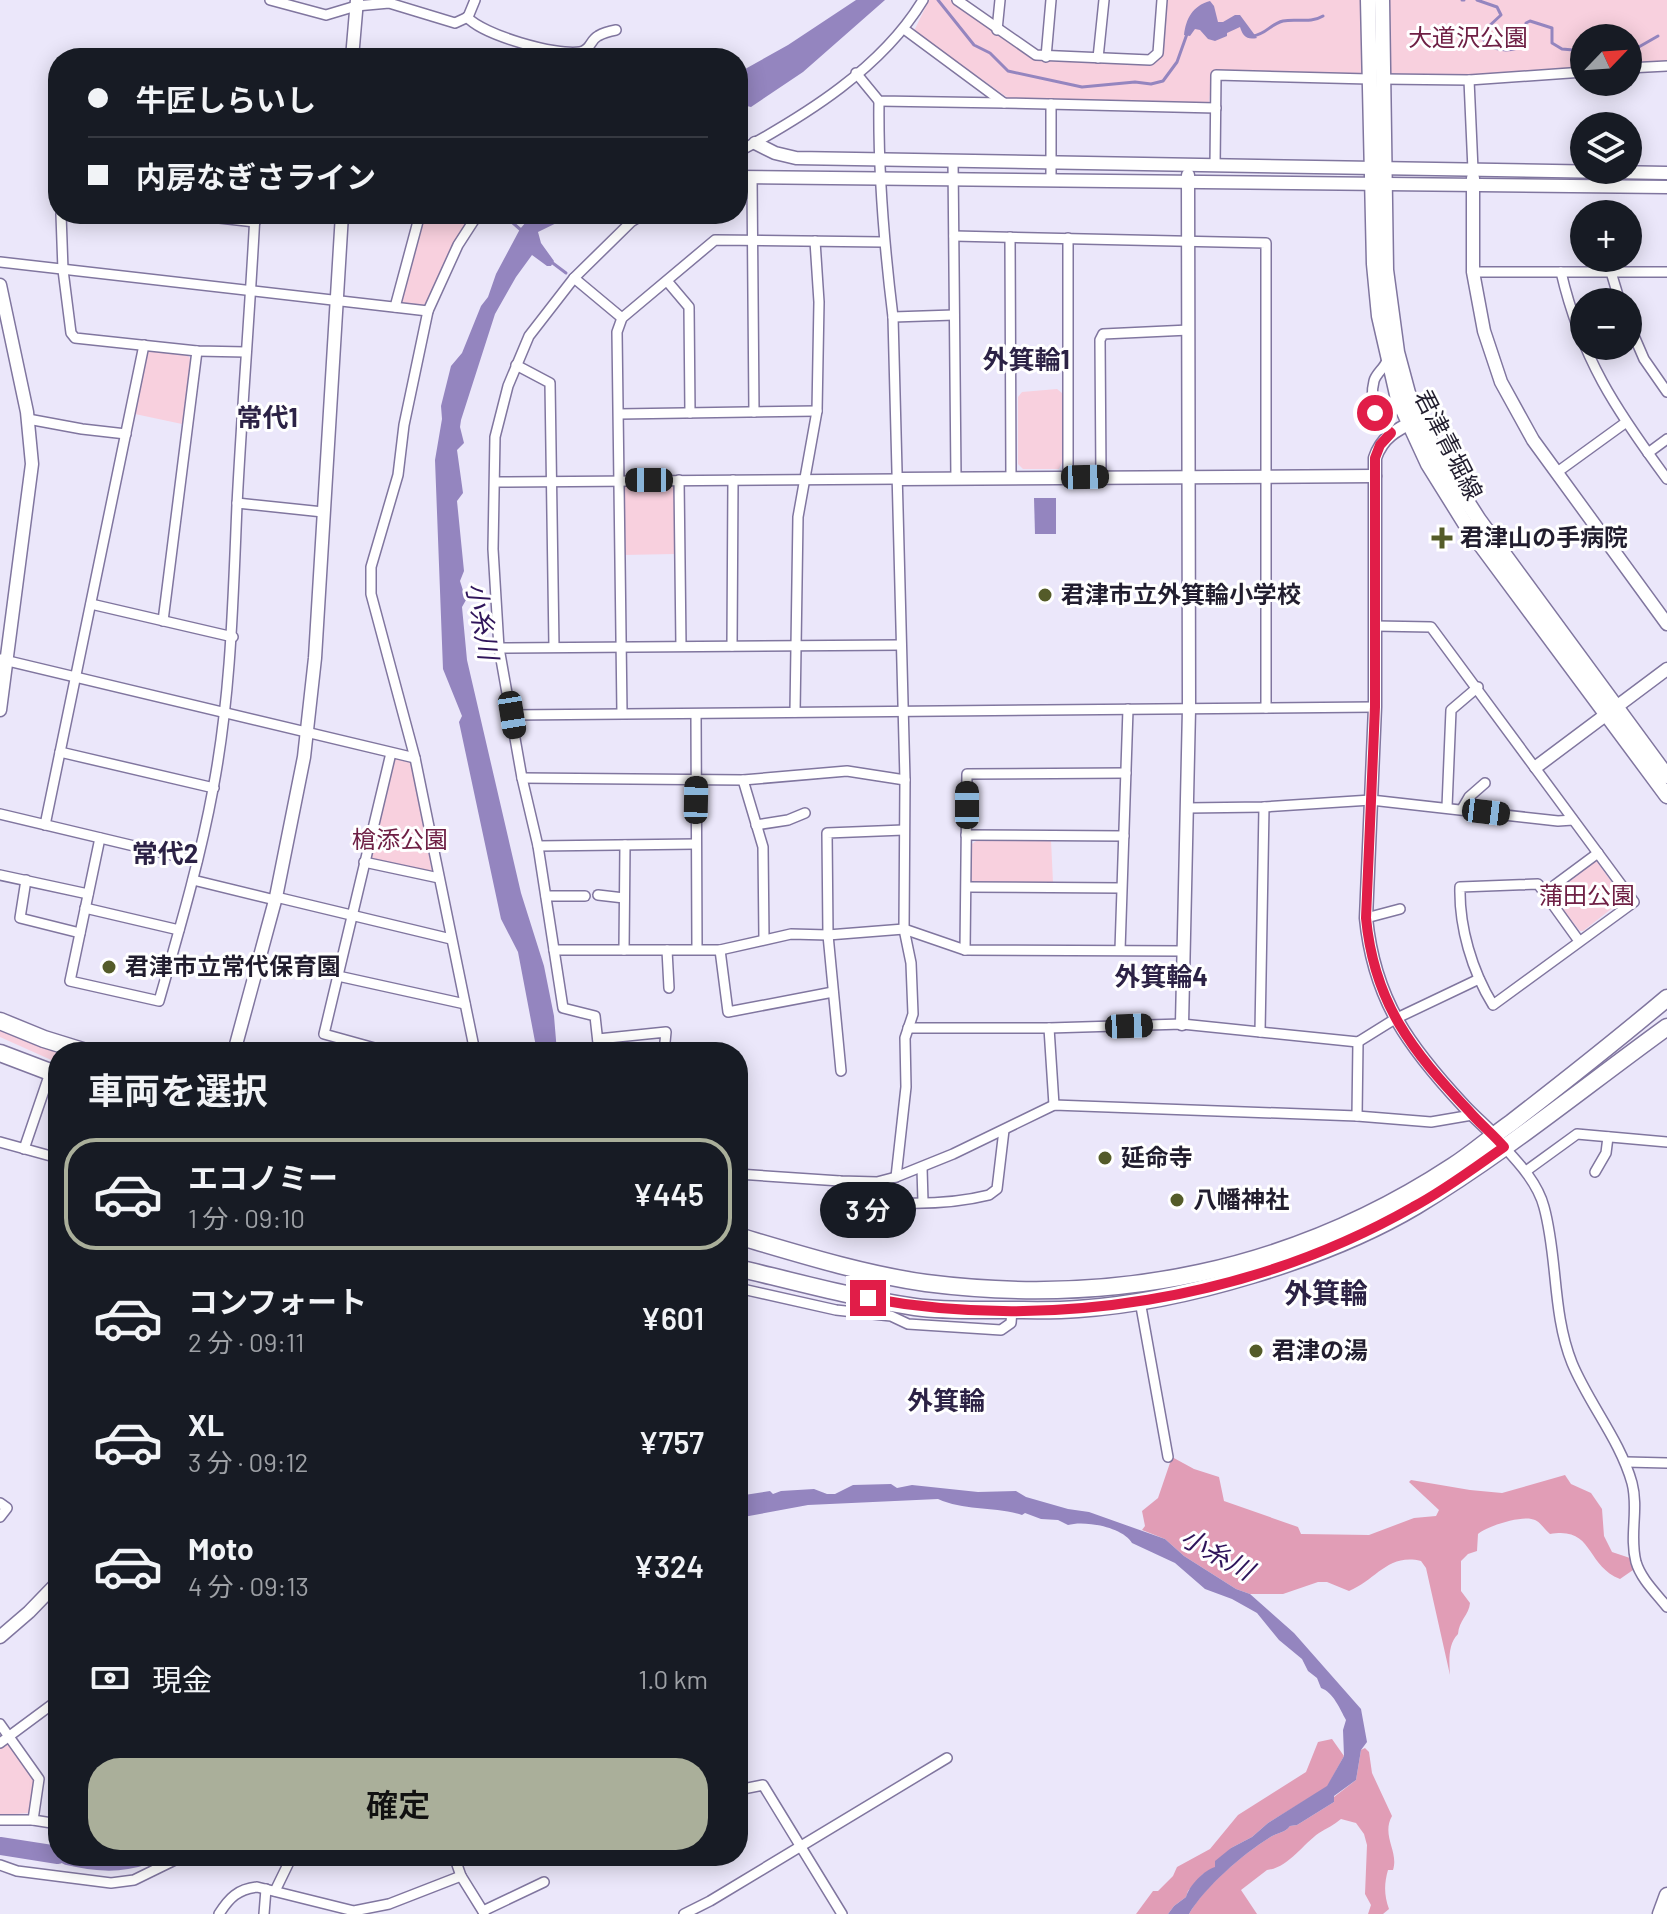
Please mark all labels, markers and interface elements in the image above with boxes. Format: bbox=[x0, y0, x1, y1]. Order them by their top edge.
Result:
park label: 大道沢公園 bbox=[1408, 22, 1528, 51]
north arrow bbox=[1570, 24, 1642, 96]
map controls bbox=[1570, 24, 1642, 360]
text: 牛匠しらいし bbox=[136, 81, 316, 117]
button: layers bbox=[1570, 112, 1642, 184]
text: 内房なぎさライン bbox=[136, 158, 376, 194]
button: + bbox=[1570, 200, 1642, 272]
button: − bbox=[1570, 288, 1642, 360]
district label: 外箕輪1 bbox=[982, 343, 1070, 374]
street label: 君津青堀線 bbox=[1409, 384, 1489, 504]
route start bbox=[1357, 395, 1393, 431]
district label: 常代1 bbox=[236, 401, 298, 432]
car bbox=[1061, 465, 1109, 489]
car bbox=[625, 468, 673, 492]
place label: 君津山の手病院 bbox=[1460, 522, 1628, 551]
marker: 君津山の手病院 bbox=[1431, 527, 1453, 549]
place label: 君津市立外箕輪小学校 bbox=[1061, 579, 1301, 608]
water label: 小糸川 bbox=[461, 580, 506, 665]
marker: 君津市立外箕輪小学校 bbox=[1036, 586, 1054, 604]
car bbox=[496, 689, 528, 741]
car bbox=[684, 776, 708, 824]
car bbox=[955, 781, 979, 829]
car bbox=[1461, 797, 1511, 827]
park label: 槍添公園 bbox=[352, 824, 448, 853]
district label: 常代2 bbox=[132, 837, 198, 868]
park label: 蒲田公園 bbox=[1539, 880, 1635, 909]
place label: 君津市立常代保育園 bbox=[125, 951, 341, 980]
marker: 君津市立常代保育園 bbox=[100, 958, 118, 976]
district label: 外箕輪4 bbox=[1114, 960, 1208, 991]
car bbox=[1105, 1013, 1153, 1039]
text: 車両を選択 bbox=[88, 1068, 268, 1111]
place label: 延命寺 bbox=[1121, 1142, 1193, 1171]
marker: 延命寺 bbox=[1096, 1149, 1114, 1167]
icon: car bbox=[92, 1158, 164, 1230]
text: エコノミー bbox=[188, 1159, 338, 1195]
text: ¥445 bbox=[632, 1176, 704, 1212]
callout: 3 分 bbox=[820, 1182, 916, 1238]
place label: 八幡神社 bbox=[1193, 1184, 1289, 1213]
marker: 八幡神社 bbox=[1168, 1191, 1186, 1209]
text: 3 分 bbox=[845, 1194, 891, 1225]
text: 1 分 · 09:10 bbox=[188, 1202, 305, 1233]
district label: 外箕輪 bbox=[1284, 1275, 1368, 1309]
route end bbox=[850, 1280, 886, 1316]
icon: car bbox=[92, 1282, 164, 1354]
text: コンフォート bbox=[188, 1283, 367, 1319]
text: ¥601 bbox=[640, 1300, 704, 1336]
text: 2 分 · 09:11 bbox=[188, 1326, 304, 1357]
place label: 君津の湯 bbox=[1272, 1335, 1368, 1364]
marker: 君津の湯 bbox=[1247, 1342, 1265, 1360]
district label: 外箕輪 bbox=[907, 1384, 985, 1415]
icon: car bbox=[92, 1406, 164, 1478]
text: XL bbox=[188, 1406, 224, 1442]
text: ¥757 bbox=[638, 1424, 704, 1460]
text: 3 分 · 09:12 bbox=[188, 1446, 309, 1477]
water label: 小糸川 bbox=[1176, 1520, 1262, 1587]
icon: car bbox=[92, 1530, 164, 1602]
text: Moto bbox=[188, 1530, 254, 1566]
text: ¥324 bbox=[633, 1548, 704, 1584]
text: 4 分 · 09:13 bbox=[188, 1570, 309, 1601]
icon: cash bbox=[88, 1656, 132, 1700]
text: 現金 bbox=[152, 1661, 212, 1697]
text: 1.0 km bbox=[638, 1663, 708, 1694]
button: 確定 bbox=[88, 1758, 708, 1850]

